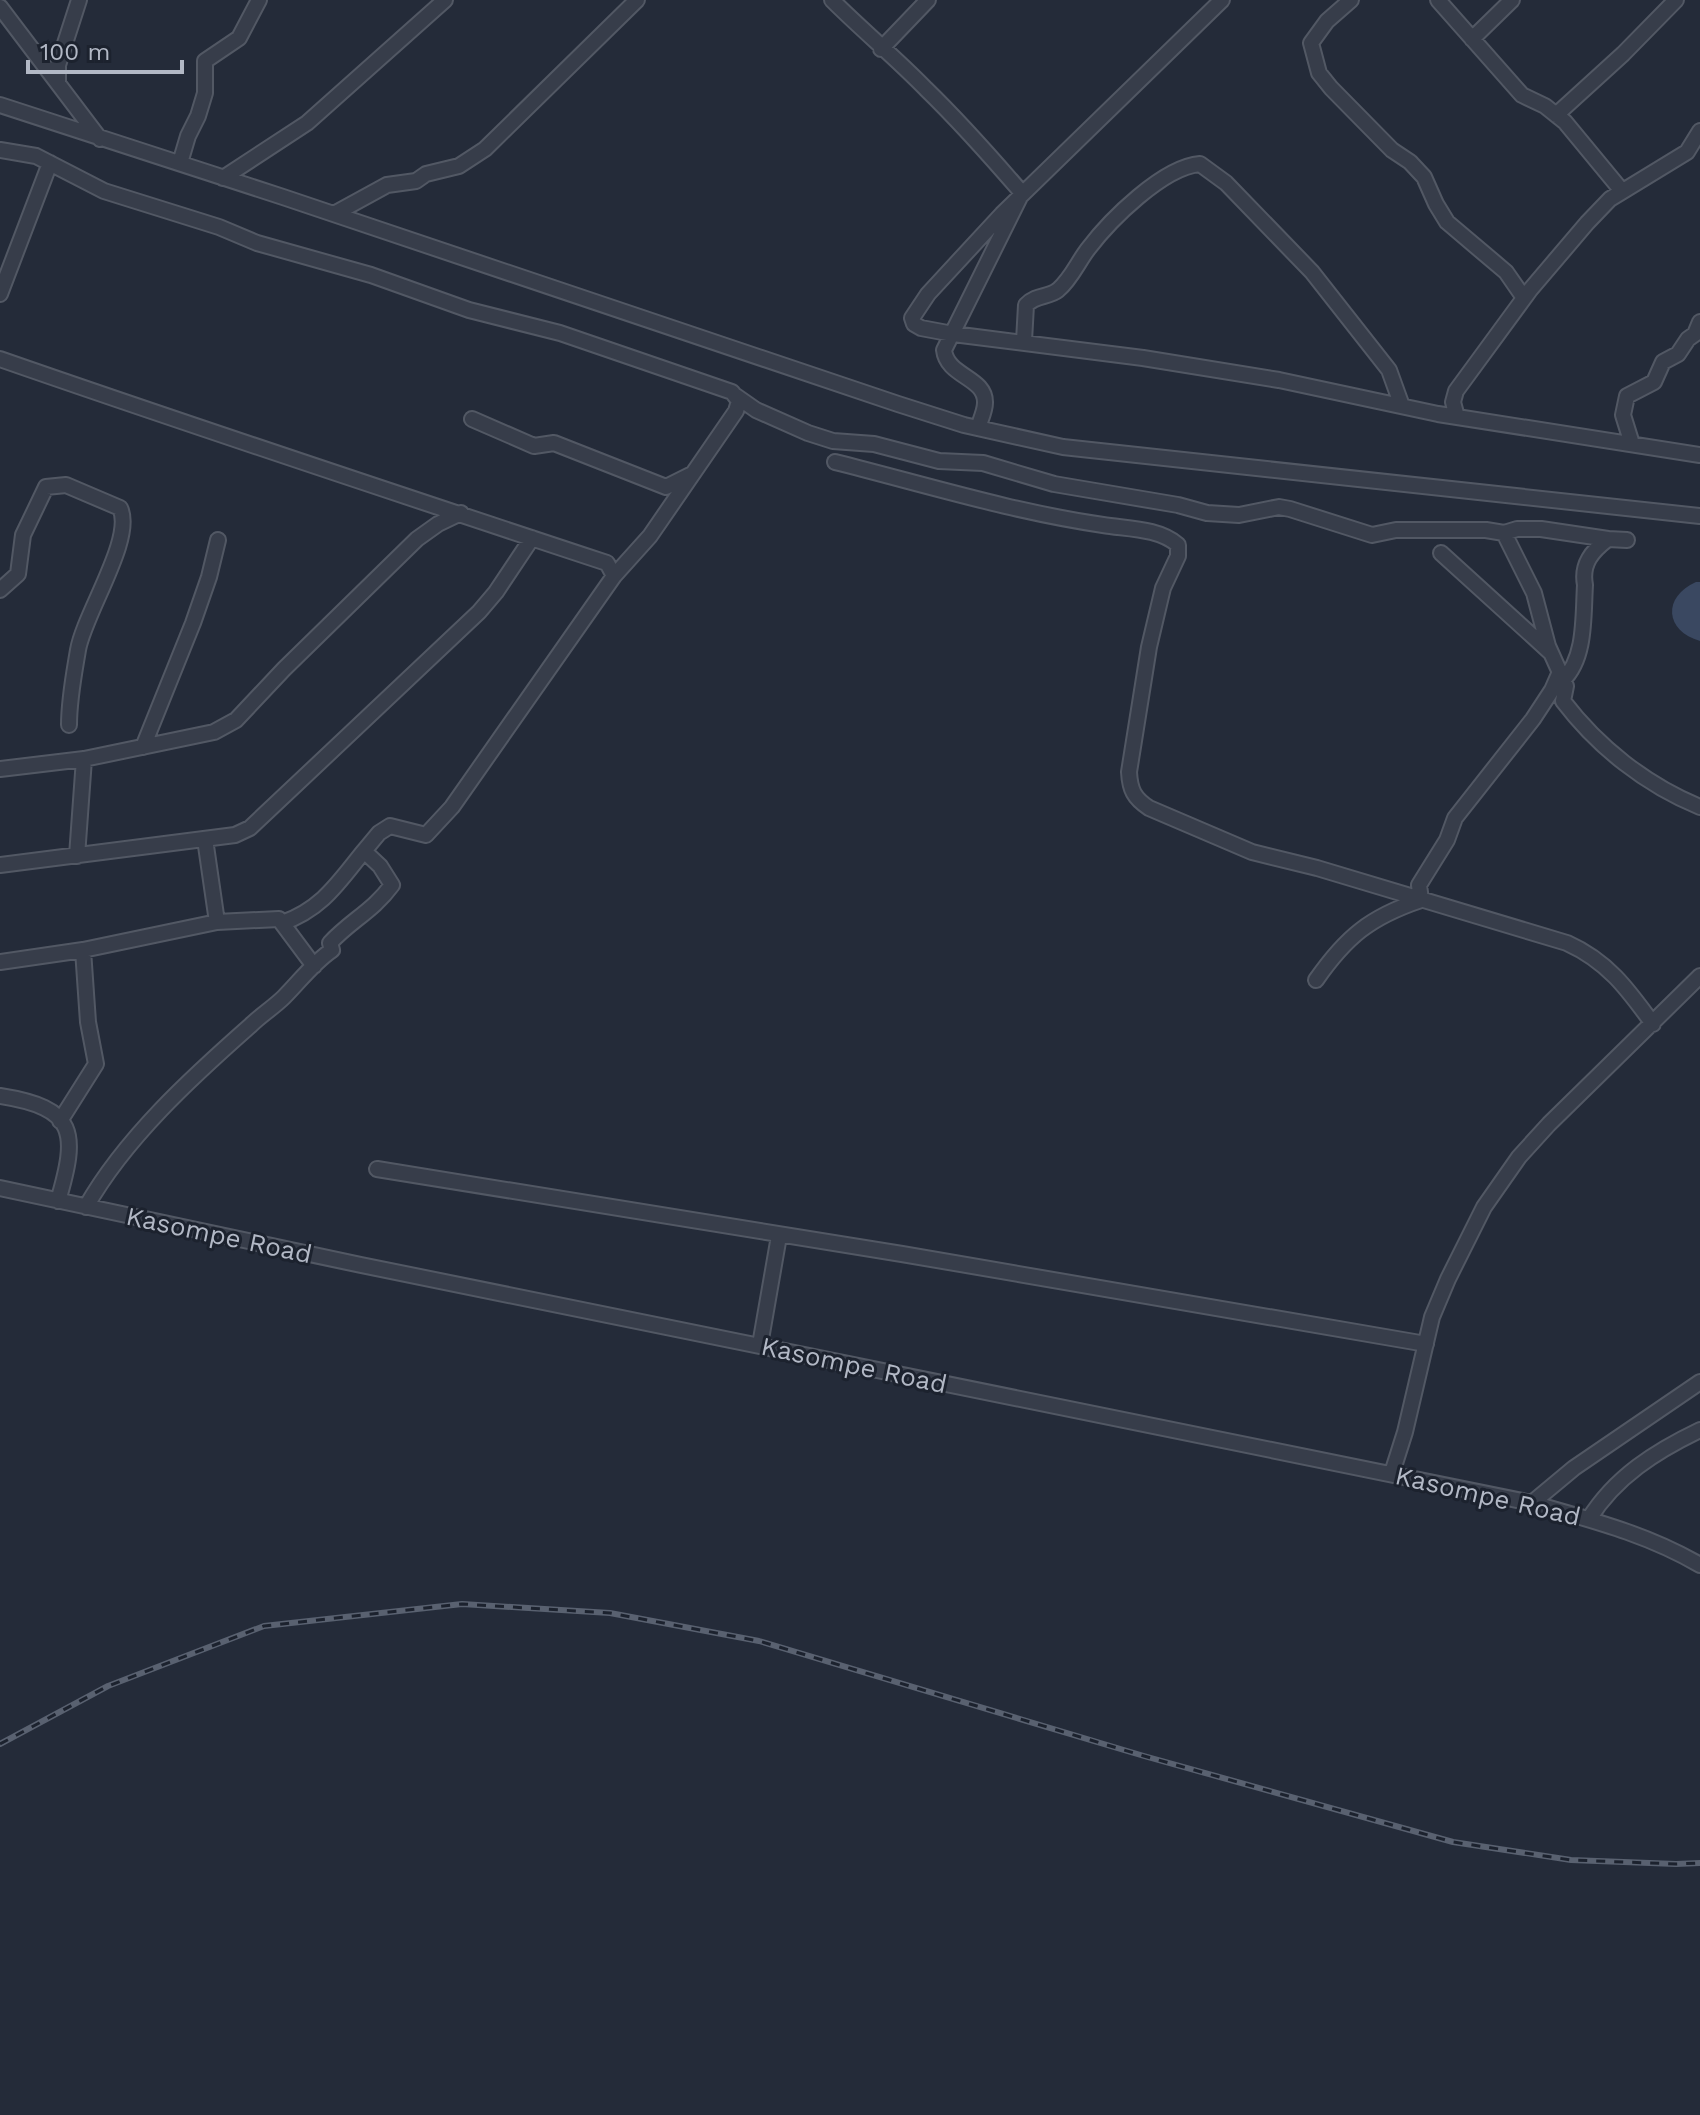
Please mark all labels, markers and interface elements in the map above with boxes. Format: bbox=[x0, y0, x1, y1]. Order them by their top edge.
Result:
scale bar bbox=[28, 24, 182, 74]
text: 100 m bbox=[40, 38, 110, 66]
street label: Kasompe Road bbox=[123, 1201, 315, 1269]
street label: Kasompe Road bbox=[758, 1331, 950, 1399]
street label: Kasompe Road bbox=[1392, 1460, 1584, 1532]

